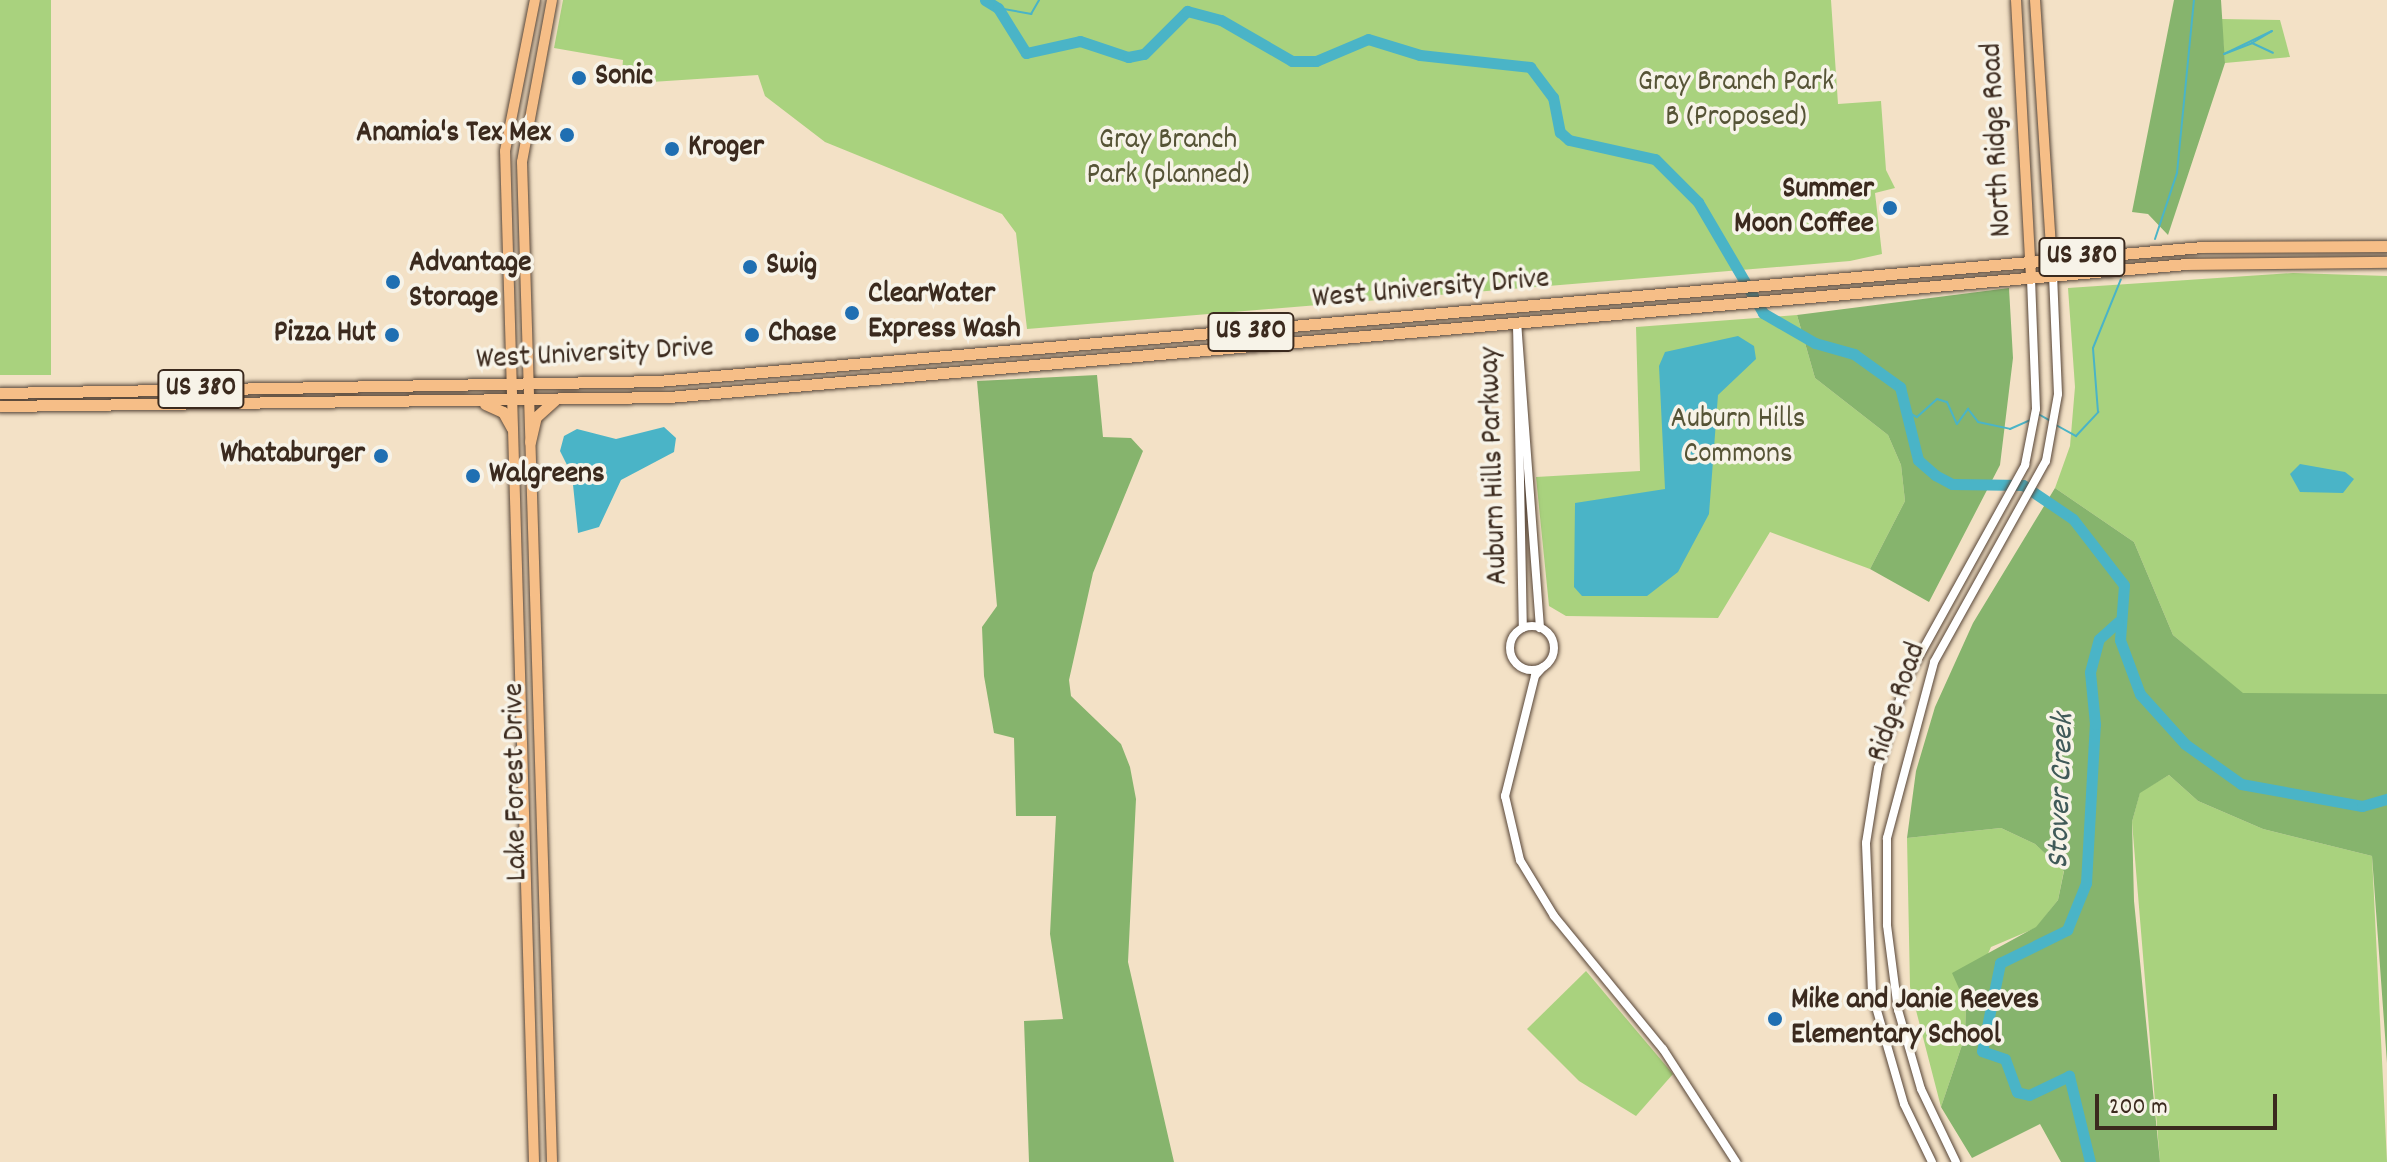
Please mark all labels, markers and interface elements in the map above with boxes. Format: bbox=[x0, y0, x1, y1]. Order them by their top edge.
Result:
street label: North Ridge Road bbox=[1976, 42, 2022, 238]
place label: Sonic bbox=[595, 60, 653, 96]
park label: Gray Branch Park B (Proposed) bbox=[1638, 66, 1834, 136]
marker: Sonic bbox=[570, 69, 588, 87]
place label: Anamia's Tex Mex bbox=[356, 117, 551, 153]
park label: Gray Branch Park (planned) bbox=[1086, 124, 1250, 194]
marker: Anamia's Tex Mex bbox=[558, 126, 576, 144]
place label: Kroger bbox=[688, 131, 764, 167]
marker: Kroger bbox=[663, 140, 681, 158]
place label: Summer Moon Coffee bbox=[1734, 173, 1874, 244]
marker: Summer Moon Coffee bbox=[1881, 199, 1899, 217]
road number: US 380 bbox=[2038, 233, 2126, 281]
place label: Advantage Storage bbox=[409, 247, 531, 318]
place label: Swig bbox=[766, 249, 817, 285]
marker: Swig bbox=[741, 258, 759, 276]
street label: West University Drive bbox=[1311, 263, 1551, 319]
marker: Advantage Storage bbox=[384, 273, 402, 291]
place label: ClearWater Express Wash bbox=[868, 278, 1021, 348]
marker: ClearWater Express Wash bbox=[843, 304, 861, 322]
road number: US 380 bbox=[1207, 308, 1295, 356]
place label: Pizza Hut bbox=[274, 317, 376, 353]
place label: Chase bbox=[768, 317, 836, 353]
marker: Pizza Hut bbox=[383, 326, 401, 344]
marker: Chase bbox=[743, 326, 761, 344]
street label: West University Drive bbox=[475, 332, 715, 380]
street label: Auburn Hills Parkway bbox=[1474, 346, 1518, 586]
road number: US 380 bbox=[157, 365, 245, 413]
park label: Auburn Hills Commons bbox=[1671, 403, 1805, 474]
place label: Whataburger bbox=[220, 438, 365, 474]
marker: Whataburger bbox=[372, 447, 390, 465]
place label: Walgreens bbox=[489, 458, 605, 494]
marker: Walgreens bbox=[464, 467, 482, 485]
street label: Ridge Road bbox=[1862, 639, 1936, 767]
street label: Lake Forest Drive bbox=[498, 683, 538, 881]
water label: Stover Creek bbox=[2041, 713, 2085, 869]
place label: Mike and Janie Reeves Elementary School bbox=[1791, 984, 2039, 1054]
marker: Mike and Janie Reeves Elementary School bbox=[1766, 1010, 1784, 1028]
scale bar bbox=[2099, 1078, 2281, 1128]
text: 200 m bbox=[2109, 1091, 2168, 1125]

